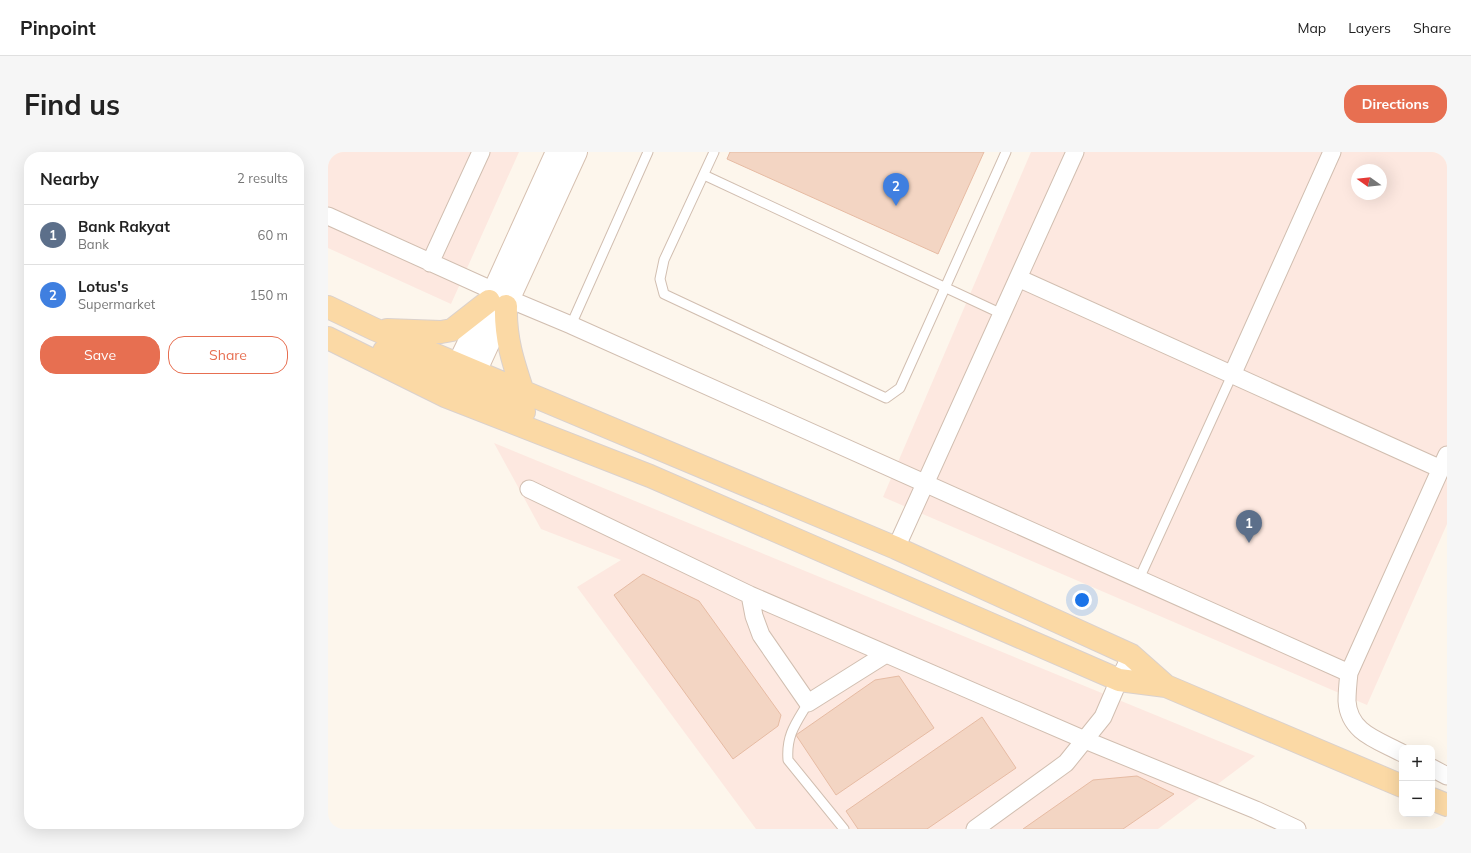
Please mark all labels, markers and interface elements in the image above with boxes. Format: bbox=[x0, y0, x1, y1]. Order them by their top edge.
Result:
text: Pinpoint bbox=[20, 16, 96, 40]
text: Map bbox=[1297, 19, 1326, 37]
text: Layers bbox=[1348, 19, 1391, 37]
text: Share bbox=[1413, 19, 1451, 37]
button: Directions bbox=[1344, 85, 1447, 123]
text: Find us bbox=[24, 87, 120, 122]
north arrow bbox=[1351, 164, 1387, 200]
text: Nearby bbox=[40, 168, 99, 189]
text: 2 results bbox=[237, 170, 288, 186]
pin: 2 bbox=[883, 173, 909, 206]
text: Bank Rakyat bbox=[78, 217, 170, 236]
text: 1 bbox=[49, 227, 57, 243]
text: 60 m bbox=[258, 227, 288, 243]
text: Bank bbox=[78, 236, 109, 252]
text: Lotus's bbox=[78, 277, 128, 296]
text: 2 bbox=[49, 287, 57, 303]
text: 150 m bbox=[250, 287, 288, 303]
text: Supermarket bbox=[78, 296, 155, 312]
button: Save bbox=[40, 336, 160, 374]
button: Share bbox=[168, 336, 288, 374]
pin: 1 bbox=[1236, 510, 1262, 543]
your location bbox=[1072, 590, 1092, 610]
map controls bbox=[1399, 745, 1435, 817]
button: + bbox=[1399, 745, 1435, 781]
button: − bbox=[1399, 781, 1435, 817]

